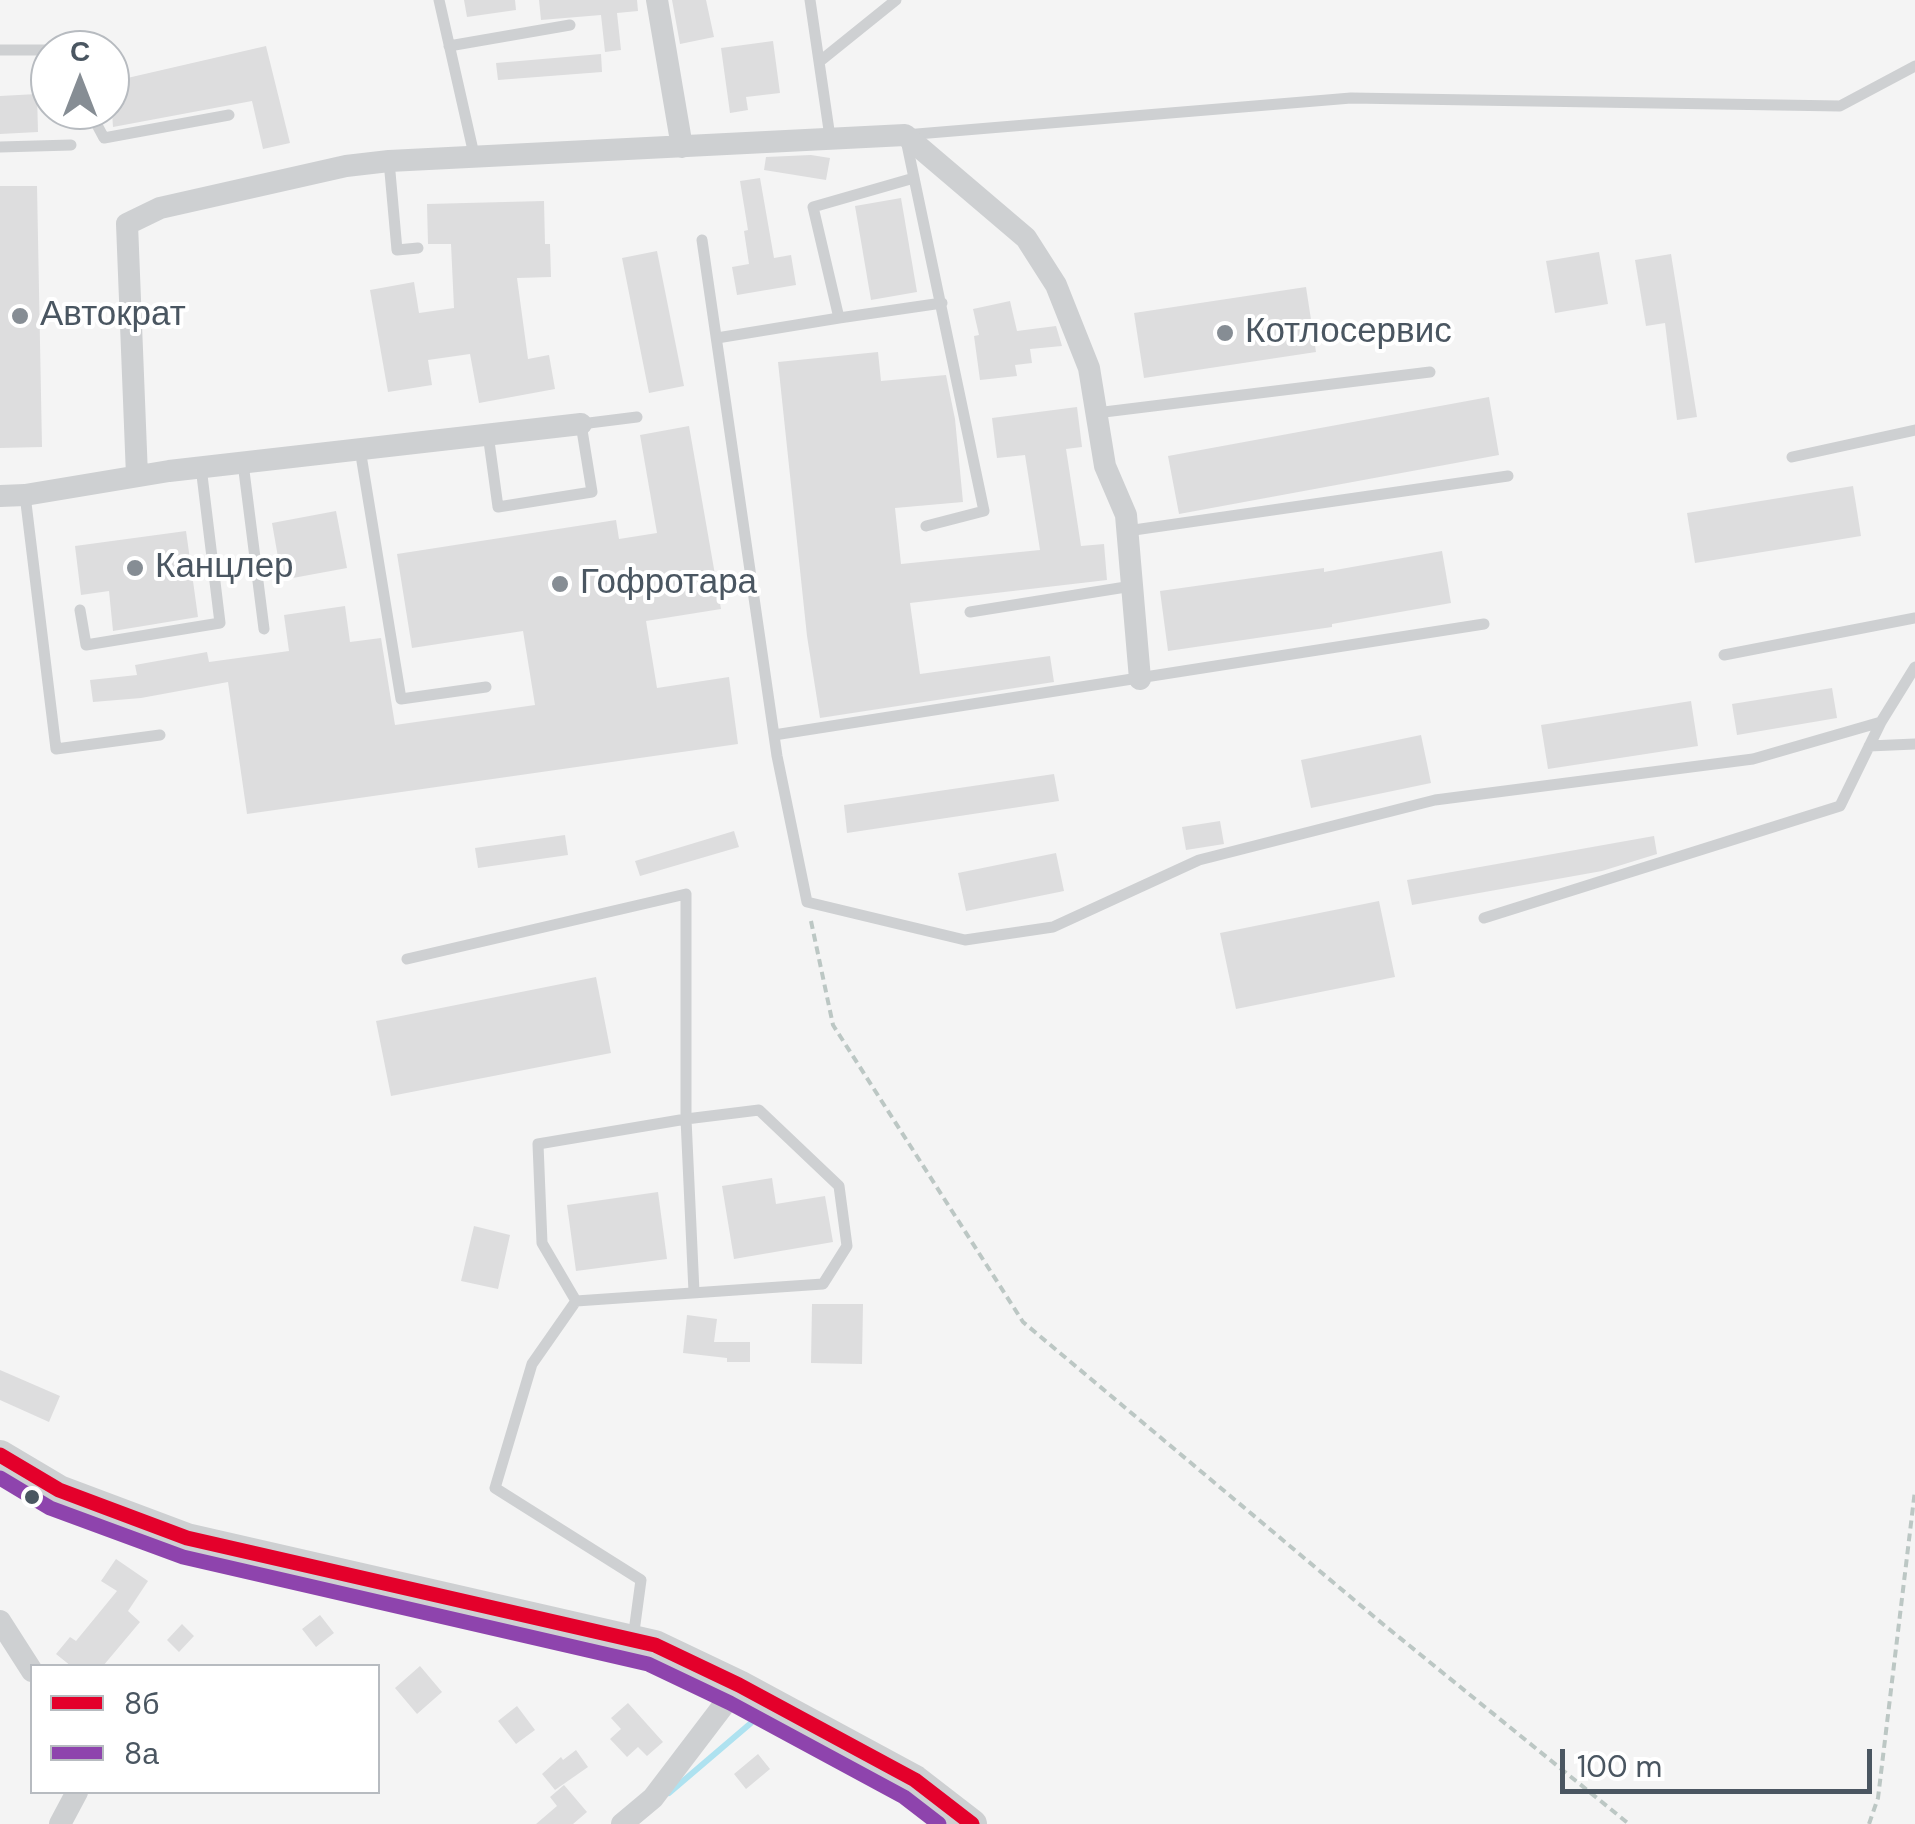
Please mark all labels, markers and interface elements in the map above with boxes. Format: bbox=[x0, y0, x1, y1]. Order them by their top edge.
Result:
north arrow bbox=[30, 30, 130, 130]
text: С bbox=[70, 33, 90, 70]
place label: Автократ bbox=[40, 295, 186, 337]
marker: Автократ bbox=[9, 305, 31, 327]
place label: Котлосервис bbox=[1245, 312, 1452, 354]
marker: Котлосервис bbox=[1214, 322, 1236, 344]
place label: Канцлер bbox=[155, 547, 294, 589]
marker: Канцлер bbox=[124, 557, 146, 579]
place label: Гофротара bbox=[580, 563, 757, 605]
marker: Гофротара bbox=[549, 573, 571, 595]
unlabelled marker bbox=[22, 1487, 42, 1507]
legend bbox=[30, 1664, 380, 1794]
text: 8б bbox=[124, 1684, 159, 1723]
scale bar bbox=[1565, 1729, 1878, 1791]
text: 8а bbox=[124, 1734, 159, 1773]
text: 100 m bbox=[1577, 1747, 1662, 1786]

